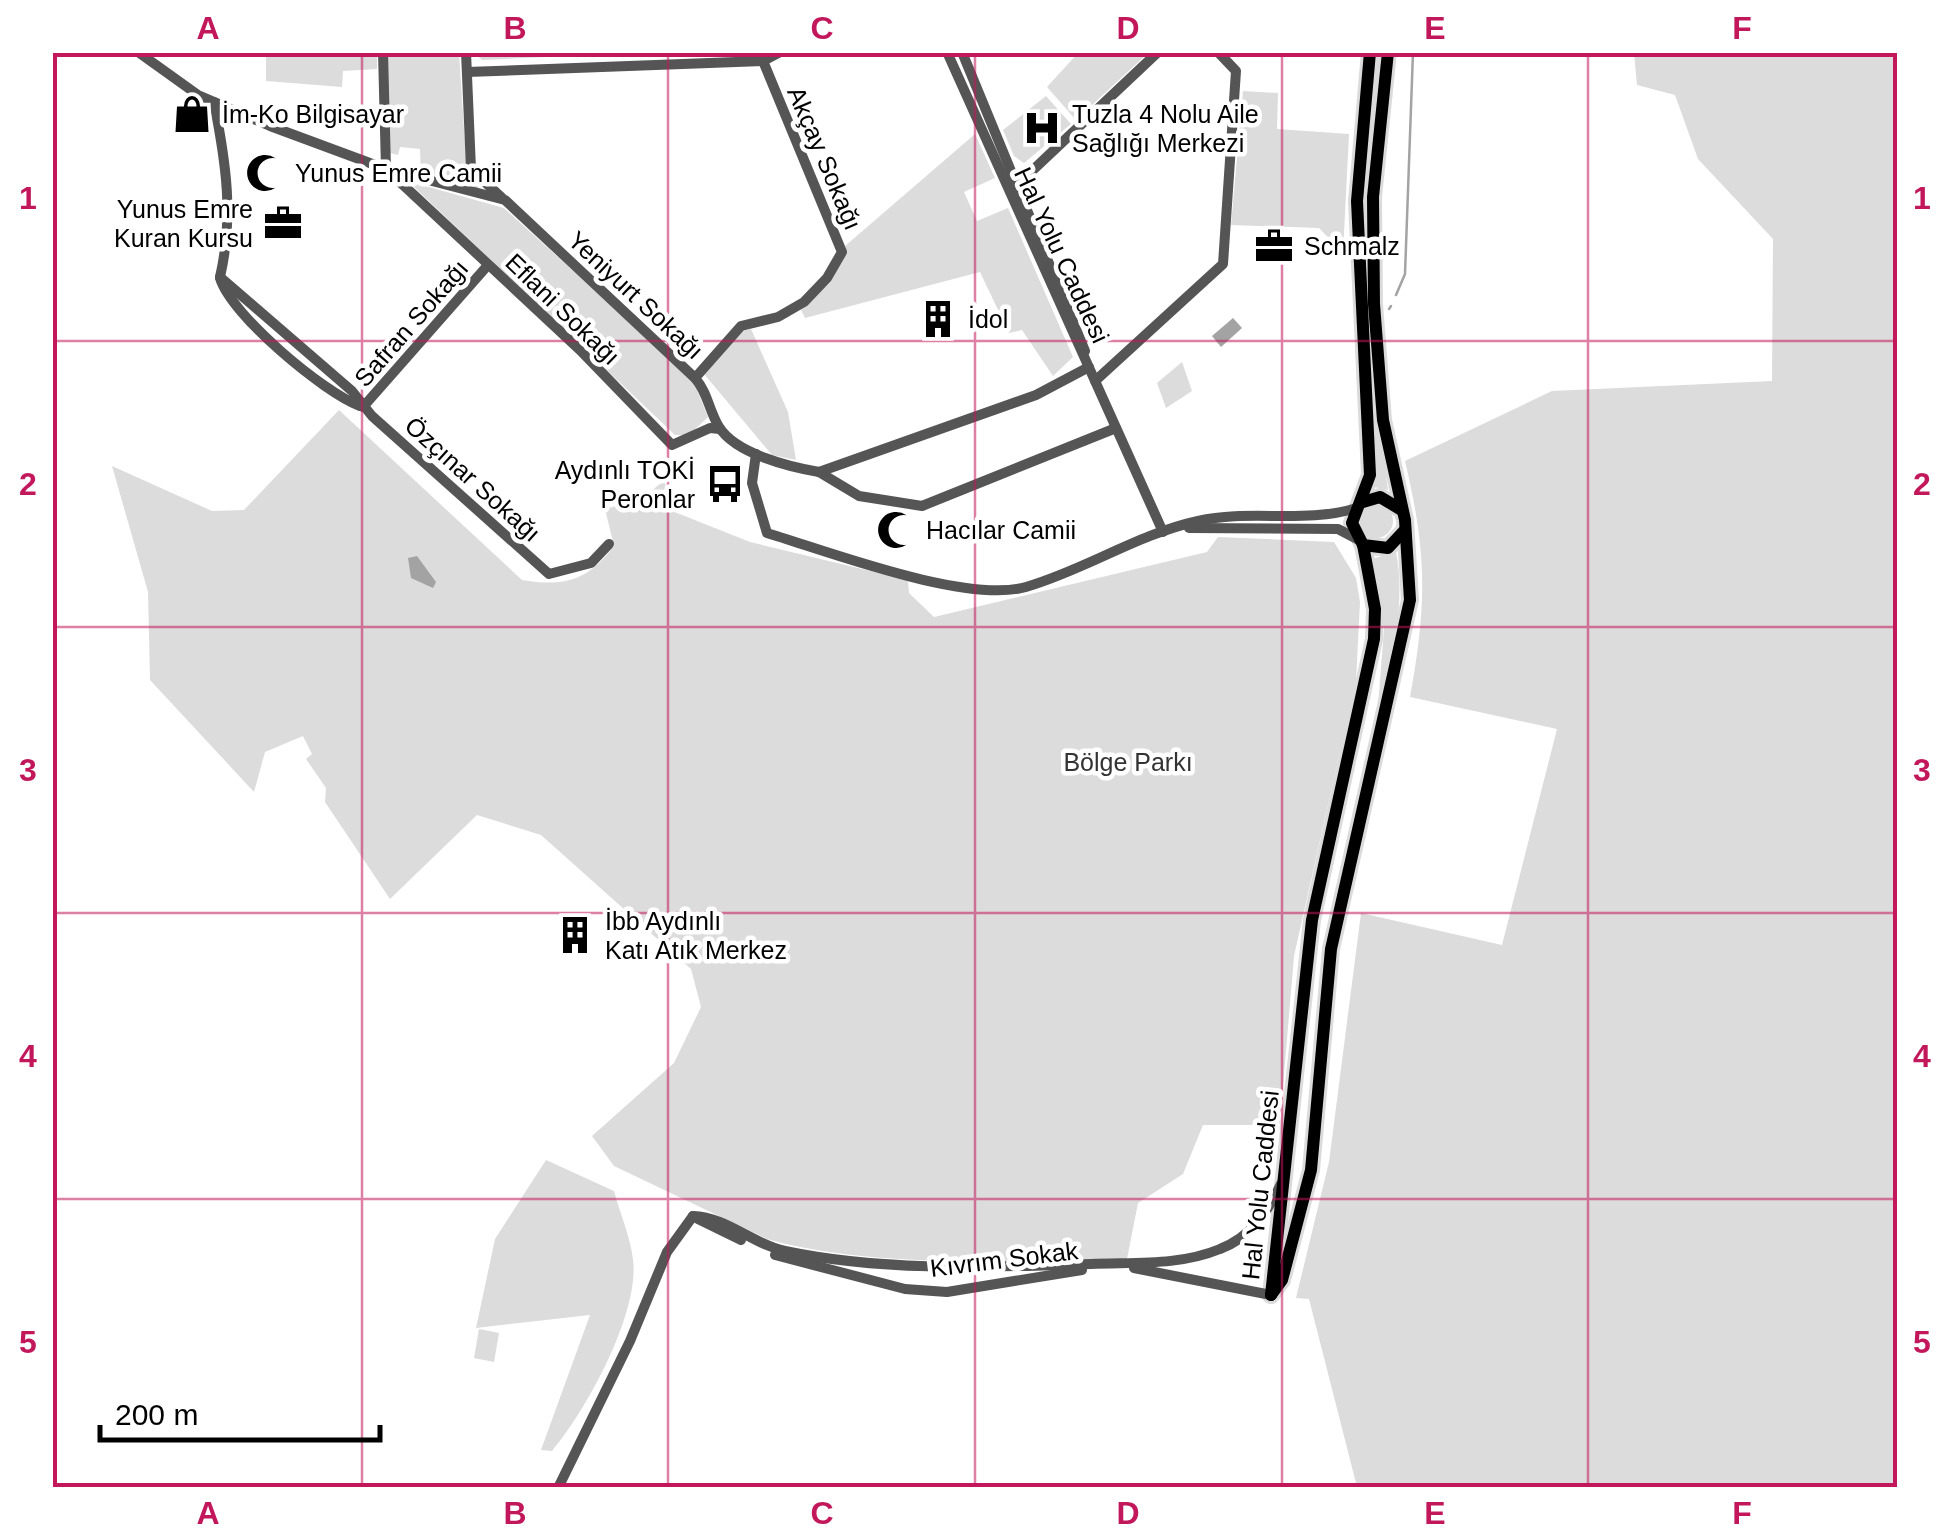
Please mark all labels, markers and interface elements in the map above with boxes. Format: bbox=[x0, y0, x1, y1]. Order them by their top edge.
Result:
text: A bbox=[196, 10, 220, 46]
text: B bbox=[503, 10, 527, 46]
text: C bbox=[810, 10, 834, 46]
text: D bbox=[1116, 10, 1140, 46]
text: E bbox=[1424, 10, 1446, 46]
text: F bbox=[1732, 10, 1752, 46]
street label: Akçay Sokağı bbox=[782, 82, 868, 234]
shop icon: İm-Ko Bilgisayar bbox=[171, 93, 213, 135]
place label: İm-Ko Bilgisayar bbox=[222, 100, 404, 128]
place label: Tuzla 4 Nolu Aile Sağlığı Merkezi bbox=[1072, 100, 1259, 157]
hospital icon: Tuzla 4 Nolu Aile Sağlığı Merkezi bbox=[1021, 107, 1063, 149]
mosque icon: Yunus Emre Camii bbox=[244, 152, 286, 194]
place label: Yunus Emre Camii bbox=[295, 159, 502, 187]
street label: Hal Yolu Caddesi bbox=[1009, 163, 1115, 347]
text: 1 bbox=[19, 180, 37, 216]
text: 1 bbox=[1913, 180, 1931, 216]
place label: Yunus Emre Kuran Kursu bbox=[114, 195, 253, 252]
office icon: Yunus Emre Kuran Kursu bbox=[262, 202, 304, 244]
street label: Yeniyurt Sokağı bbox=[563, 225, 709, 365]
office icon: Schmalz bbox=[1253, 225, 1295, 267]
place label: Schmalz bbox=[1304, 232, 1400, 260]
street label: Eflani Sokağı bbox=[500, 248, 626, 370]
street label: Safran Sokağı bbox=[348, 254, 474, 392]
building icon: İdol bbox=[917, 298, 959, 340]
place label: İdol bbox=[968, 305, 1008, 333]
street label: Özçınar Sokağı bbox=[400, 411, 546, 547]
place label: Aydınlı TOKİ Peronlar bbox=[555, 456, 695, 513]
bus stop icon: Aydınlı TOKİ Peronlar bbox=[704, 463, 746, 505]
text: 2 bbox=[19, 466, 37, 502]
text: 2 bbox=[1913, 466, 1931, 502]
mosque icon: Hacılar Camii bbox=[875, 509, 917, 551]
place label: Hacılar Camii bbox=[926, 516, 1076, 544]
park label: Bölge Parkı bbox=[1063, 748, 1193, 776]
text: 3 bbox=[19, 752, 37, 788]
text: 3 bbox=[1913, 752, 1931, 788]
place label: İbb Aydınlı Katı Atık Merkez bbox=[605, 907, 787, 964]
building icon: İbb Aydınlı Katı Atık Merkez bbox=[554, 914, 596, 956]
text: 4 bbox=[19, 1038, 37, 1074]
text: 4 bbox=[1913, 1038, 1931, 1074]
street label: Hal Yolu Caddesi bbox=[1236, 1089, 1284, 1281]
street label: Kıvrım Sokak bbox=[929, 1236, 1080, 1282]
text: 5 bbox=[19, 1324, 37, 1360]
text: 5 bbox=[1913, 1324, 1931, 1360]
scale bar bbox=[100, 1380, 380, 1442]
text: 200 m bbox=[115, 1398, 198, 1431]
text: A bbox=[196, 1495, 220, 1531]
text: B bbox=[503, 1495, 527, 1531]
text: C bbox=[810, 1495, 834, 1531]
text: D bbox=[1116, 1495, 1140, 1531]
text: E bbox=[1424, 1495, 1446, 1531]
text: F bbox=[1732, 1495, 1752, 1531]

